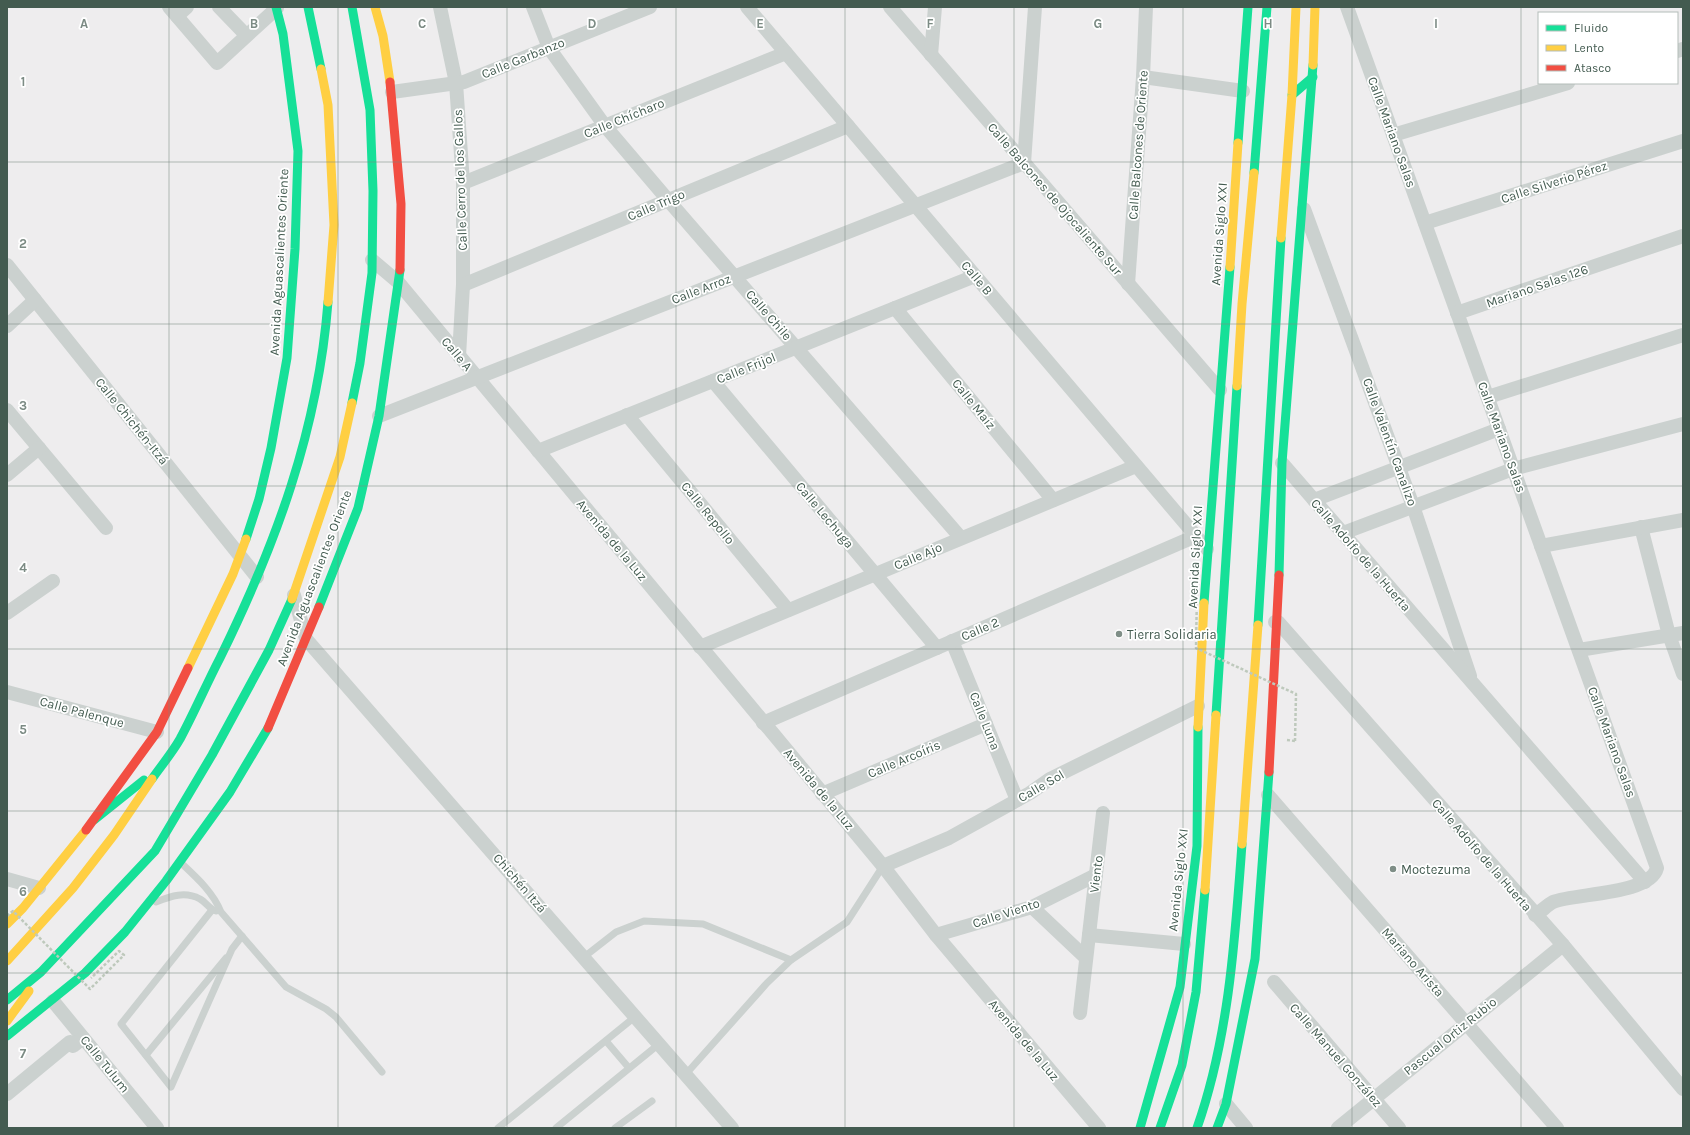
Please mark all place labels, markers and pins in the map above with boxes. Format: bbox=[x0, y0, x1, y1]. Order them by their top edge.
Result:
place label: Tierra Solidaria bbox=[1127, 627, 1217, 642]
marker: Tierra Solidaria bbox=[1114, 629, 1124, 639]
place label: Moctezuma bbox=[1401, 862, 1471, 877]
marker: Moctezuma bbox=[1388, 864, 1398, 874]

